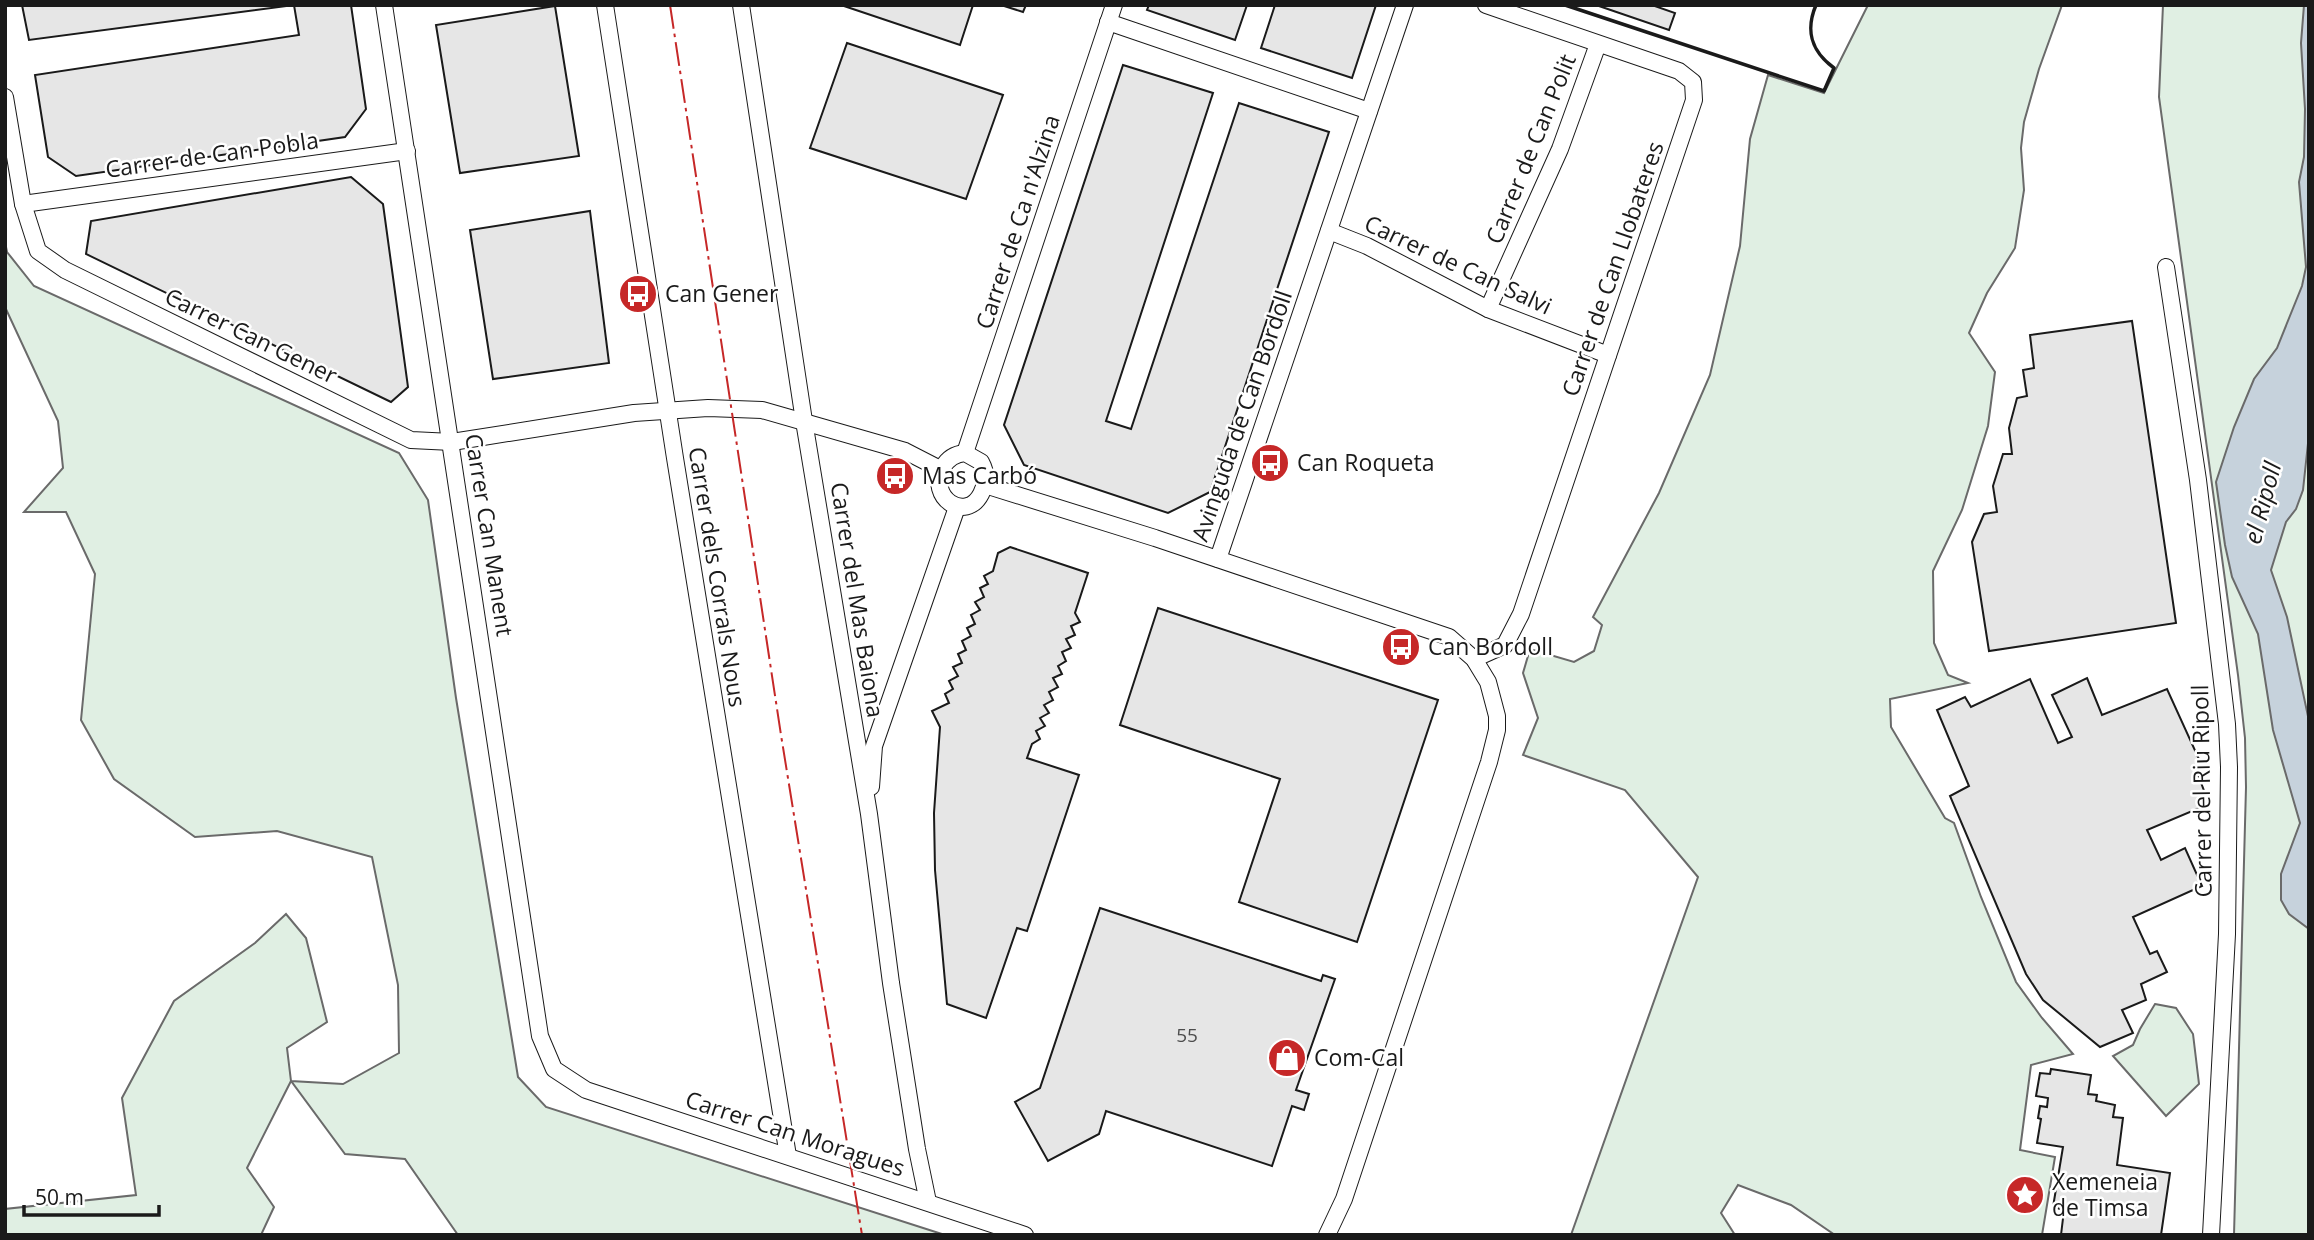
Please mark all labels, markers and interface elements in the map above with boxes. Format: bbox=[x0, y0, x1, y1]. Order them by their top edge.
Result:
street label: Carrer de Can Polit bbox=[1477, 49, 1583, 248]
street label: Carrer de Ca n'Alzina bbox=[967, 110, 1067, 333]
street label: Carrer de Can Pobla bbox=[103, 123, 321, 185]
street label: Carrer de Can Llobateres bbox=[1553, 137, 1671, 400]
street label: Carrer de Can Salvi bbox=[1360, 207, 1557, 322]
bus stop icon: Can Gener bbox=[617, 273, 659, 315]
place label: Can Gener bbox=[665, 277, 779, 309]
street label: Carrer Can Gener bbox=[160, 280, 343, 391]
street label: Avinguda de Can Bordoll bbox=[1183, 286, 1299, 545]
street label: Carrer Can Manent bbox=[458, 431, 522, 638]
bus stop icon: Can Roqueta bbox=[1249, 442, 1291, 484]
street label: Carrer dels Corrals Nous bbox=[682, 444, 754, 709]
place label: Can Roqueta bbox=[1297, 446, 1434, 478]
bus stop icon: Mas Carbó bbox=[874, 455, 916, 497]
water label: el Ripoll bbox=[2235, 457, 2289, 547]
place label: Mas Carbó bbox=[922, 459, 1037, 491]
street label: Carrer del Mas Baiona bbox=[824, 480, 892, 720]
bus stop icon: Can Bordoll bbox=[1380, 626, 1422, 668]
place label: Can Bordoll bbox=[1428, 630, 1553, 662]
street label: Carrer del Riu Ripoll bbox=[2183, 684, 2219, 898]
house number: 55 bbox=[1176, 1022, 1198, 1048]
shop icon: Com-Cal bbox=[1266, 1037, 1308, 1079]
place label: Com-Cal bbox=[1314, 1041, 1404, 1073]
street label: Carrer Can Moragues bbox=[682, 1082, 909, 1184]
place label: Xemeneia de Timsa bbox=[2052, 1165, 2158, 1223]
scale bar bbox=[24, 1174, 159, 1218]
place icon: Xemeneia de Timsa bbox=[2004, 1174, 2046, 1216]
text: 50 m bbox=[35, 1183, 84, 1211]

